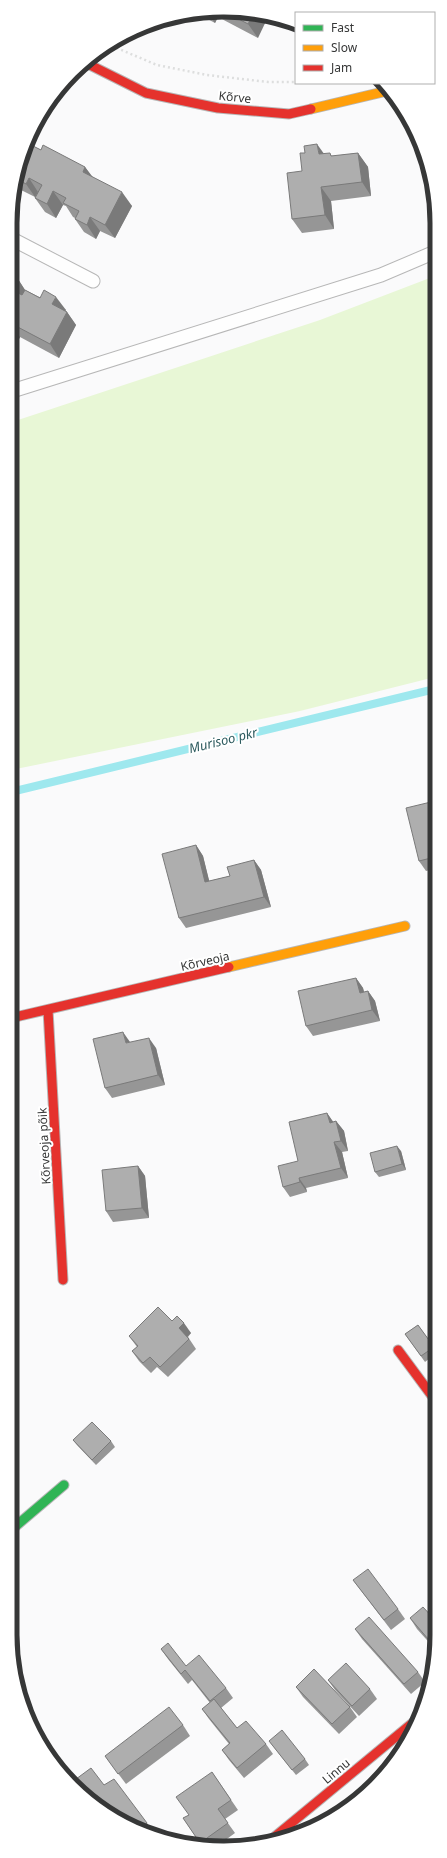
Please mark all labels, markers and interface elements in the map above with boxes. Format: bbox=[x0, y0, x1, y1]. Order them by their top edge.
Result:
legend bbox=[295, 12, 435, 84]
text: Fast bbox=[331, 19, 355, 36]
text: Slow bbox=[331, 39, 358, 56]
text: Jam bbox=[330, 59, 352, 76]
street label: Kõrve bbox=[218, 87, 252, 107]
water label: Murisoo pkr bbox=[187, 723, 260, 757]
street label: Kõrveoja bbox=[179, 947, 231, 975]
street label: Kõrveoja põik bbox=[33, 1107, 55, 1185]
street label: Linnu bbox=[318, 1754, 354, 1788]

